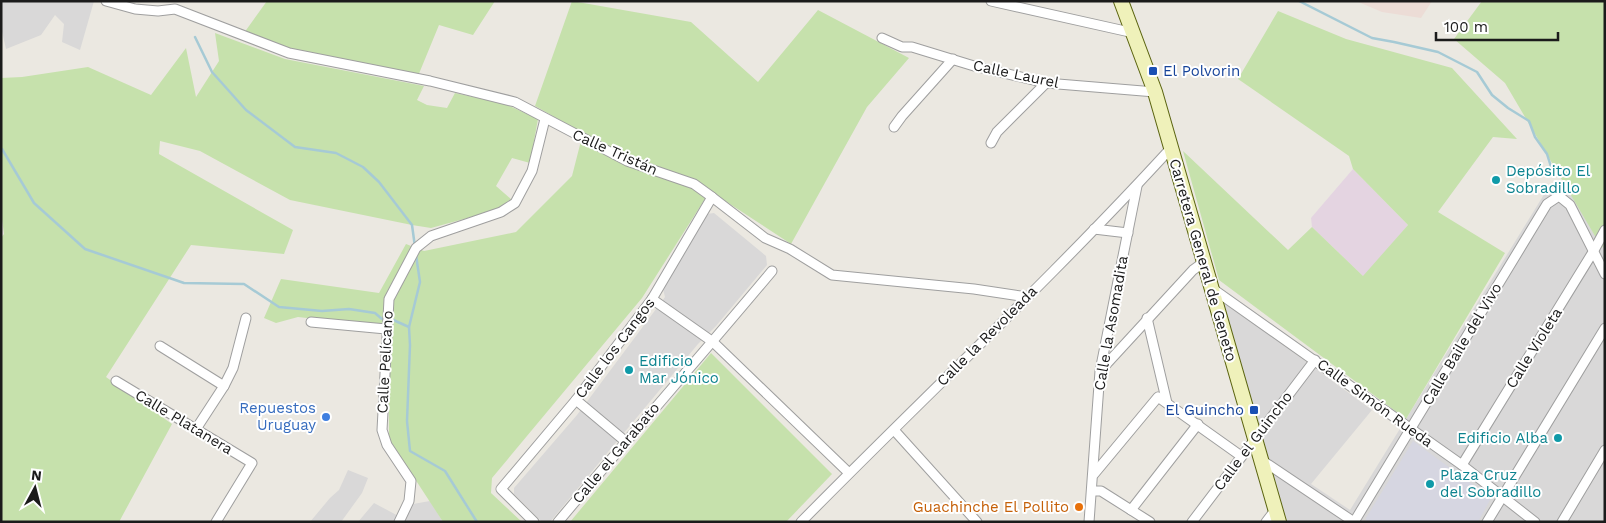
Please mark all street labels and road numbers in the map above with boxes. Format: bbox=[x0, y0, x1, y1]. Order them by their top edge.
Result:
street label: Calle Laurel bbox=[971, 56, 1061, 92]
street label: Calle Tristán bbox=[570, 125, 660, 179]
street label: Carretera General de Geneto bbox=[1165, 157, 1241, 363]
street label: Calle la Asomadita bbox=[1090, 254, 1132, 392]
street label: Calle Baile del Vivo bbox=[1418, 280, 1506, 408]
street label: Calle la Revoleada bbox=[933, 282, 1041, 390]
street label: Calle los Cangos bbox=[571, 294, 659, 402]
street label: Calle Violeta bbox=[1502, 304, 1566, 392]
street label: Calle Pelícano bbox=[373, 310, 397, 414]
street label: Calle Simón Rueda bbox=[1314, 355, 1437, 451]
street label: Calle Platanera bbox=[132, 386, 237, 459]
street label: Calle el Guincho bbox=[1210, 388, 1296, 494]
street label: Calle el Garabato bbox=[569, 399, 663, 507]

